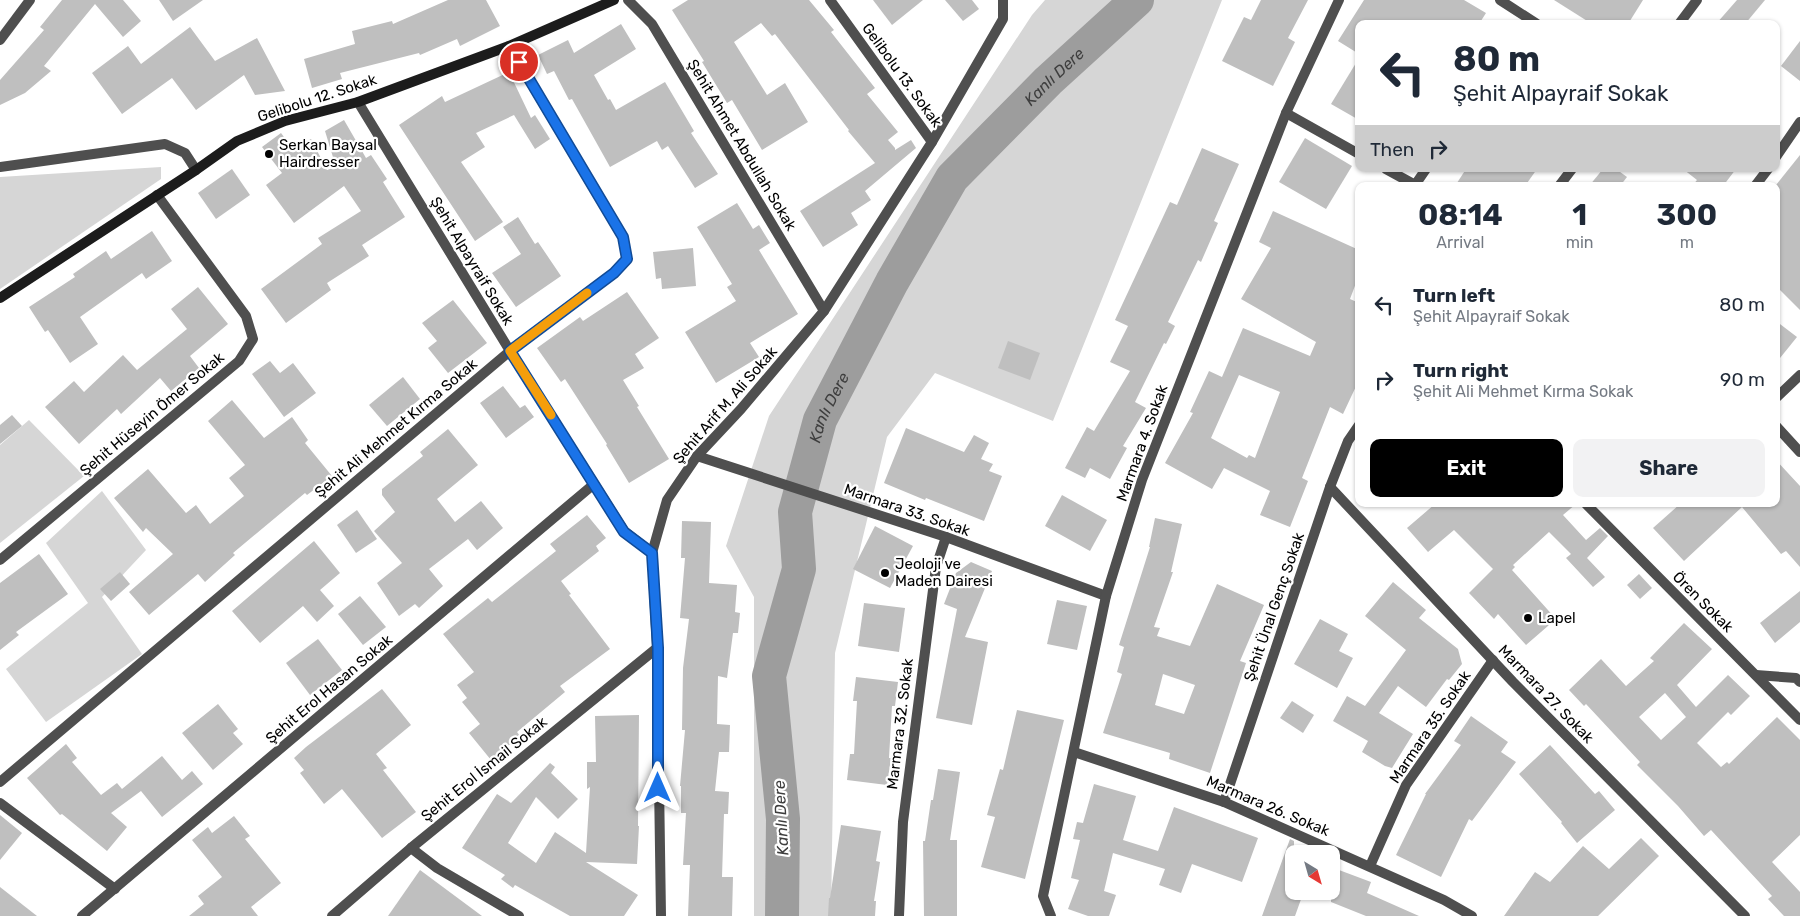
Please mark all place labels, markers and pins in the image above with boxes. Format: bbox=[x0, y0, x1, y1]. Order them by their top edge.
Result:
pin bbox=[498, 41, 540, 83]
place label: Serkan Baysal Hairdresser bbox=[279, 136, 377, 171]
marker: Serkan Baysal Hairdresser bbox=[263, 148, 275, 160]
place label: Jeoloji ve Maden Dairesi bbox=[895, 555, 993, 590]
marker: Jeoloji ve Maden Dairesi bbox=[879, 567, 891, 579]
place label: Lapel bbox=[1538, 609, 1576, 627]
marker: Lapel bbox=[1522, 612, 1534, 624]

